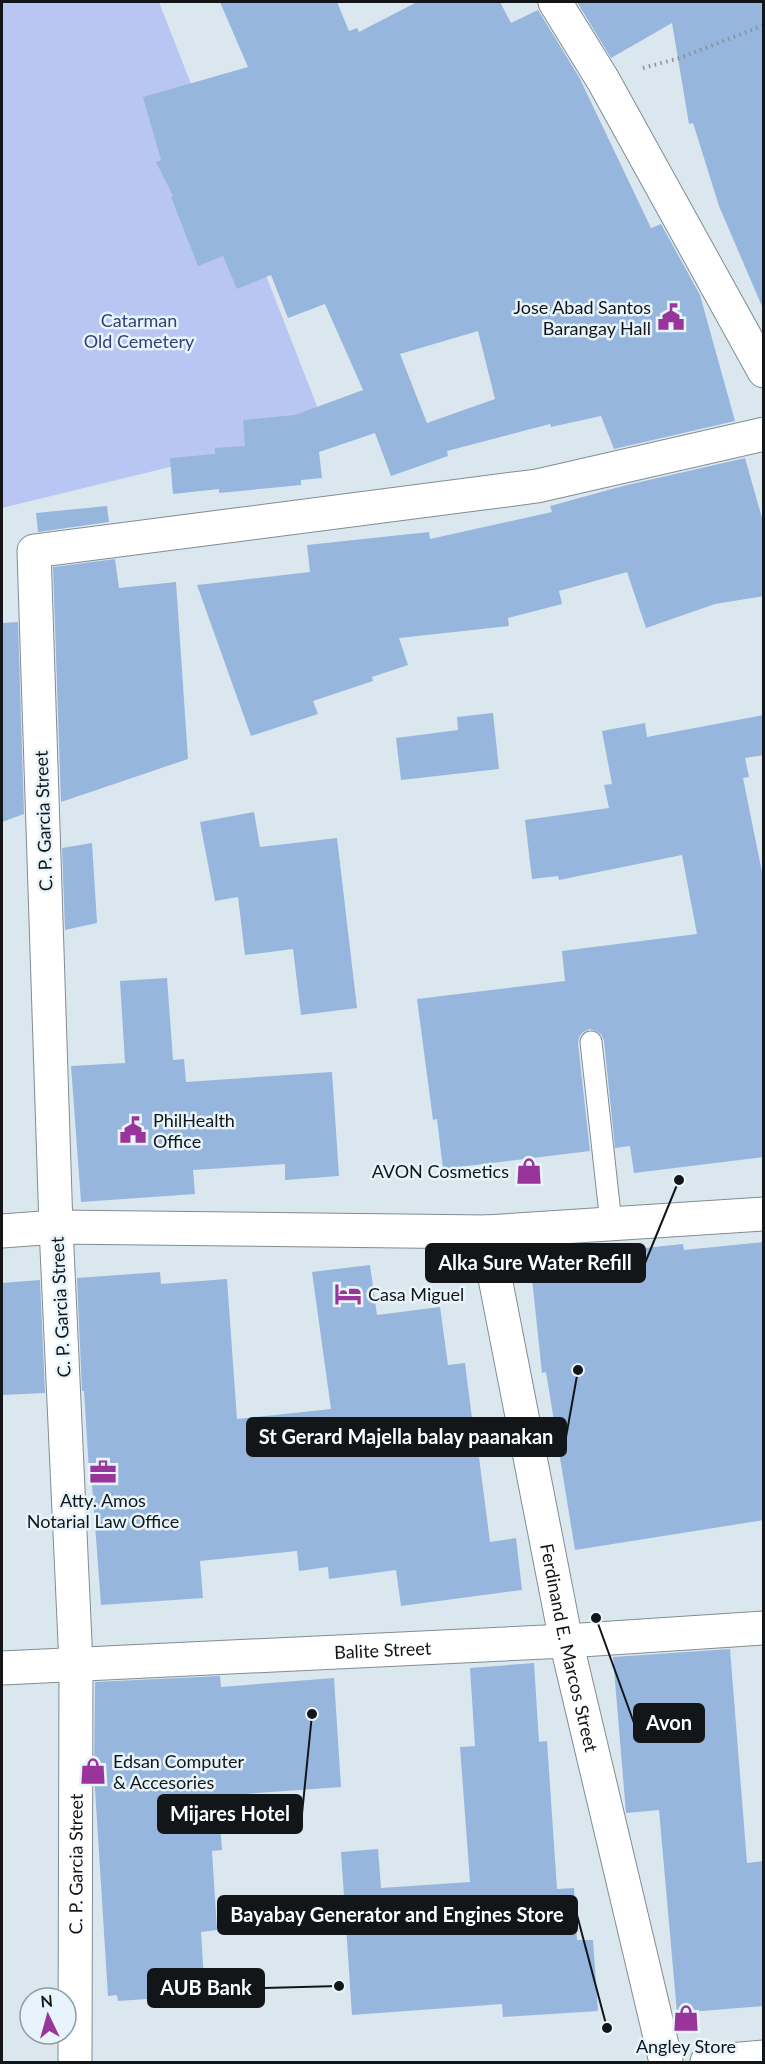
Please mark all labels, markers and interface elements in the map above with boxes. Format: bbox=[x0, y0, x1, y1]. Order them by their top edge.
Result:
place label: Jose Abad Santos Barangay Hall bbox=[513, 296, 651, 339]
public building icon: Jose Abad Santos Barangay Hall bbox=[656, 302, 686, 332]
park label: Catarman Old Cemetery bbox=[84, 309, 195, 352]
street label: C. P. Garcia Street bbox=[30, 750, 56, 892]
place label: PhilHealth Office bbox=[153, 1109, 235, 1152]
public building icon: PhilHealth Office bbox=[118, 1115, 148, 1145]
shop icon: AVON Cosmetics bbox=[514, 1156, 544, 1186]
place label: AVON Cosmetics bbox=[372, 1160, 509, 1182]
street label: C. P. Garcia Street bbox=[45, 1236, 75, 1378]
callout: Alka Sure Water Refill bbox=[426, 1244, 645, 1282]
text: Alka Sure Water Refill bbox=[437, 1250, 632, 1274]
hotel icon: Casa Miguel bbox=[333, 1279, 363, 1309]
place label: Casa Miguel bbox=[368, 1283, 464, 1305]
callout: St Gerard Majella balay paanakan bbox=[247, 1418, 566, 1456]
text: St Gerard Majella balay paanakan bbox=[259, 1424, 553, 1448]
office icon: Atty. Amos Notarial Law Office bbox=[88, 1457, 118, 1487]
place label: Atty. Amos Notarial Law Office bbox=[27, 1489, 179, 1532]
street label: Ferdinand E. Marcos Street bbox=[536, 1542, 603, 1755]
street label: Balite Street bbox=[334, 1636, 432, 1663]
callout: Avon bbox=[634, 1704, 704, 1742]
text: Avon bbox=[645, 1710, 692, 1734]
place label: Edsan Computer & Accesories bbox=[113, 1750, 244, 1793]
shop icon: Edsan Computer & Accesories bbox=[78, 1756, 108, 1786]
street label: C. P. Garcia Street bbox=[64, 1793, 87, 1935]
callout: Mijares Hotel bbox=[158, 1795, 302, 1833]
text: Mijares Hotel bbox=[170, 1801, 290, 1825]
callout: Bayabay Generator and Engines Store bbox=[218, 1896, 577, 1934]
text: Bayabay Generator and Engines Store bbox=[230, 1902, 564, 1926]
callout: AUB Bank bbox=[148, 1969, 264, 2007]
text: AUB Bank bbox=[159, 1975, 252, 1999]
north arrow bbox=[18, 1986, 78, 2046]
text: N bbox=[40, 1991, 54, 2011]
shop icon: Angley Store bbox=[671, 2003, 701, 2033]
place label: Angley Store bbox=[636, 2035, 736, 2057]

